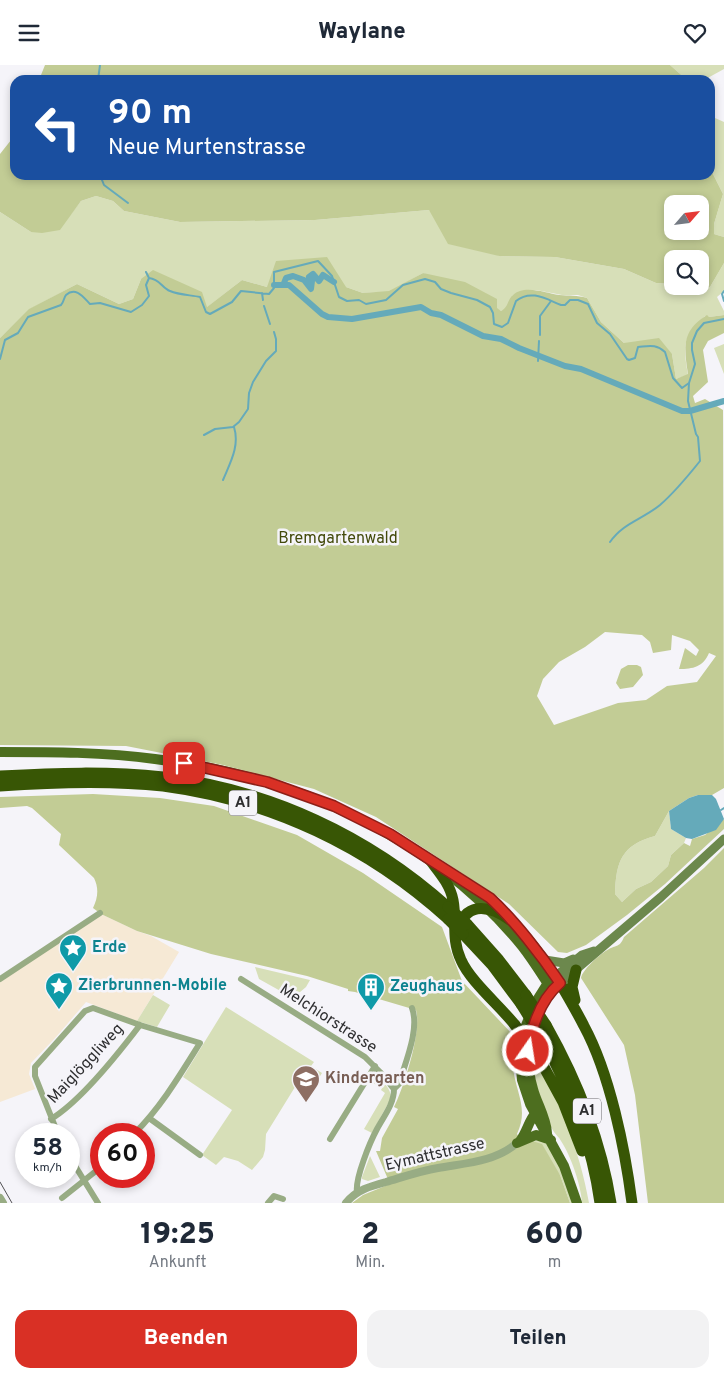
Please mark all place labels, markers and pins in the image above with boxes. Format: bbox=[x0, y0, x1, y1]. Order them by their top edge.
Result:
pin bbox=[163, 742, 205, 784]
place icon: Erde bbox=[58, 933, 88, 972]
place label: Erde bbox=[92, 938, 126, 958]
place icon: Zierbrunnen-Mobile bbox=[44, 971, 74, 1010]
building icon: Zeughaus bbox=[356, 972, 386, 1011]
place label: Zierbrunnen-Mobile bbox=[78, 976, 227, 996]
place label: Zeughaus bbox=[390, 977, 463, 997]
school or university icon: Kindergarten bbox=[291, 1064, 321, 1103]
place label: Kindergarten bbox=[325, 1069, 425, 1089]

